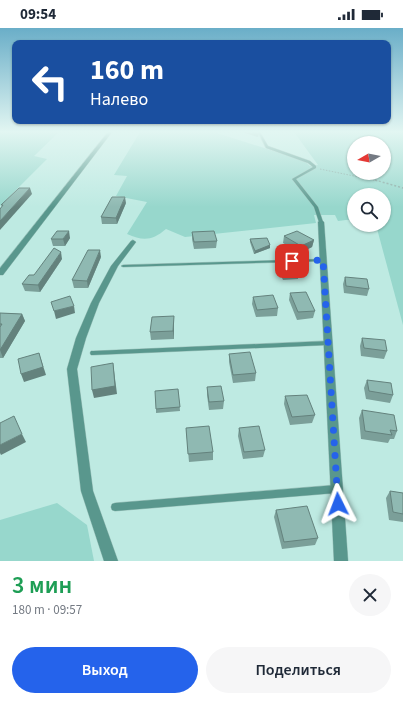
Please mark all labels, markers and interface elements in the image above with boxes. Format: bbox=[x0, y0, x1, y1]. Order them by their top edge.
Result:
text: 09:54 bbox=[20, 4, 56, 25]
text: 160 m bbox=[90, 50, 164, 90]
icon: left bbox=[24, 56, 76, 108]
text: Налево bbox=[90, 87, 148, 112]
north arrow bbox=[347, 136, 391, 180]
map controls bbox=[347, 136, 391, 232]
button: search bbox=[347, 188, 391, 232]
pin bbox=[275, 244, 309, 278]
icon: arrive bbox=[281, 250, 303, 272]
position arrow bbox=[317, 483, 359, 525]
text: 3 мин bbox=[12, 568, 72, 603]
button: close bbox=[349, 574, 391, 616]
text: 180 m · 09:57 bbox=[12, 601, 82, 619]
button: Выход bbox=[12, 647, 198, 693]
button: Поделиться bbox=[206, 647, 391, 693]

